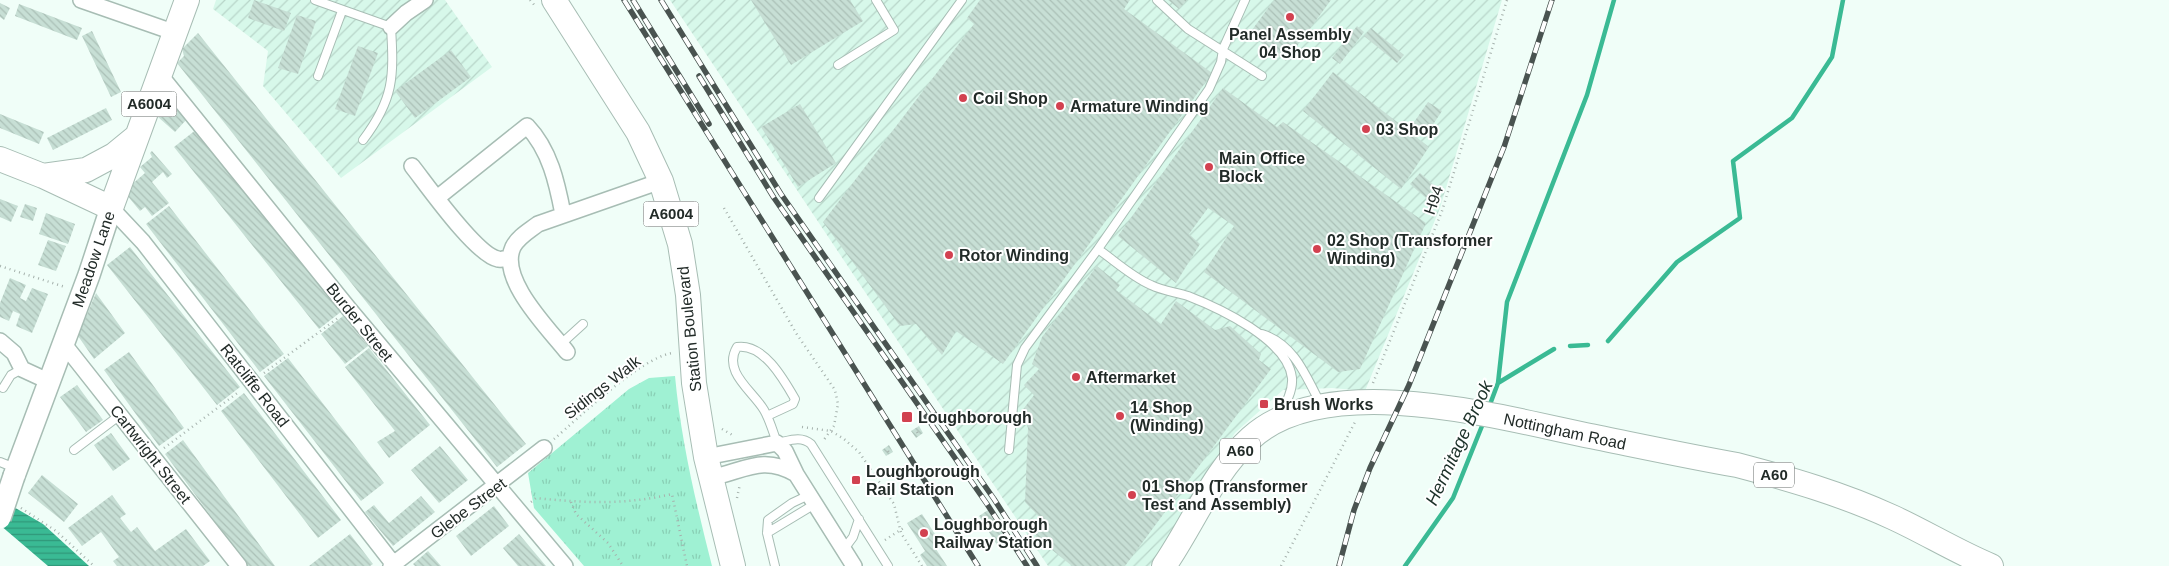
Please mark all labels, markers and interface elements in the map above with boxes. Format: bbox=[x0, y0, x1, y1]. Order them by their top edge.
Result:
marker: Panel Assembly 04 Shop bbox=[1284, 11, 1296, 23]
place label: Panel Assembly 04 Shop bbox=[1229, 26, 1351, 61]
place label: Coil Shop bbox=[973, 90, 1048, 107]
road number: A6004 bbox=[122, 92, 176, 116]
marker: Coil Shop bbox=[957, 92, 969, 104]
place label: Armature Winding bbox=[1070, 98, 1209, 115]
marker: Armature Winding bbox=[1054, 100, 1066, 112]
place label: 03 Shop bbox=[1376, 121, 1438, 138]
marker: 03 Shop bbox=[1360, 123, 1372, 135]
place label: Main Office Block bbox=[1219, 150, 1305, 185]
marker: Main Office Block bbox=[1203, 161, 1215, 173]
street label: H94 bbox=[1421, 183, 1446, 217]
road number: A6004 bbox=[644, 202, 698, 226]
street label: Meadow Lane bbox=[69, 209, 118, 309]
place label: 02 Shop (Transformer Winding) bbox=[1327, 232, 1492, 267]
marker: 02 Shop (Transformer Winding) bbox=[1311, 243, 1323, 255]
place label: Rotor Winding bbox=[959, 247, 1069, 264]
marker: Rotor Winding bbox=[943, 249, 955, 261]
street label: Station Boulevard bbox=[674, 265, 705, 393]
street label: Burder Street bbox=[323, 280, 397, 365]
street label: Ratcliffe Road bbox=[217, 341, 292, 430]
street label: Sidings Walk bbox=[561, 352, 645, 422]
place label: Aftermarket bbox=[1086, 369, 1176, 386]
marker: Aftermarket bbox=[1070, 371, 1082, 383]
water label: Hermitage Brook bbox=[1421, 377, 1497, 508]
place label: Brush Works bbox=[1274, 396, 1373, 413]
marker: Brush Works bbox=[1258, 398, 1270, 410]
place label: 14 Shop (Winding) bbox=[1130, 399, 1204, 434]
street label: Cartwright Street bbox=[107, 402, 195, 507]
place label: Loughborough bbox=[918, 409, 1032, 426]
marker: Loughborough bbox=[900, 410, 914, 424]
marker: 14 Shop (Winding) bbox=[1114, 410, 1126, 422]
street label: Nottingham Road bbox=[1502, 410, 1628, 453]
road number: A60 bbox=[1220, 438, 1260, 464]
road number: A60 bbox=[1754, 462, 1794, 488]
place label: Loughborough Rail Station bbox=[866, 463, 980, 498]
street label: Glebe Street bbox=[427, 474, 510, 542]
marker: Loughborough Rail Station bbox=[850, 474, 862, 486]
place label: 01 Shop (Transformer Test and Assembly) bbox=[1142, 478, 1307, 513]
marker: 01 Shop (Transformer Test and Assembly) bbox=[1126, 489, 1138, 501]
place label: Loughborough Railway Station bbox=[934, 516, 1052, 551]
marker: Loughborough Railway Station bbox=[918, 527, 930, 539]

